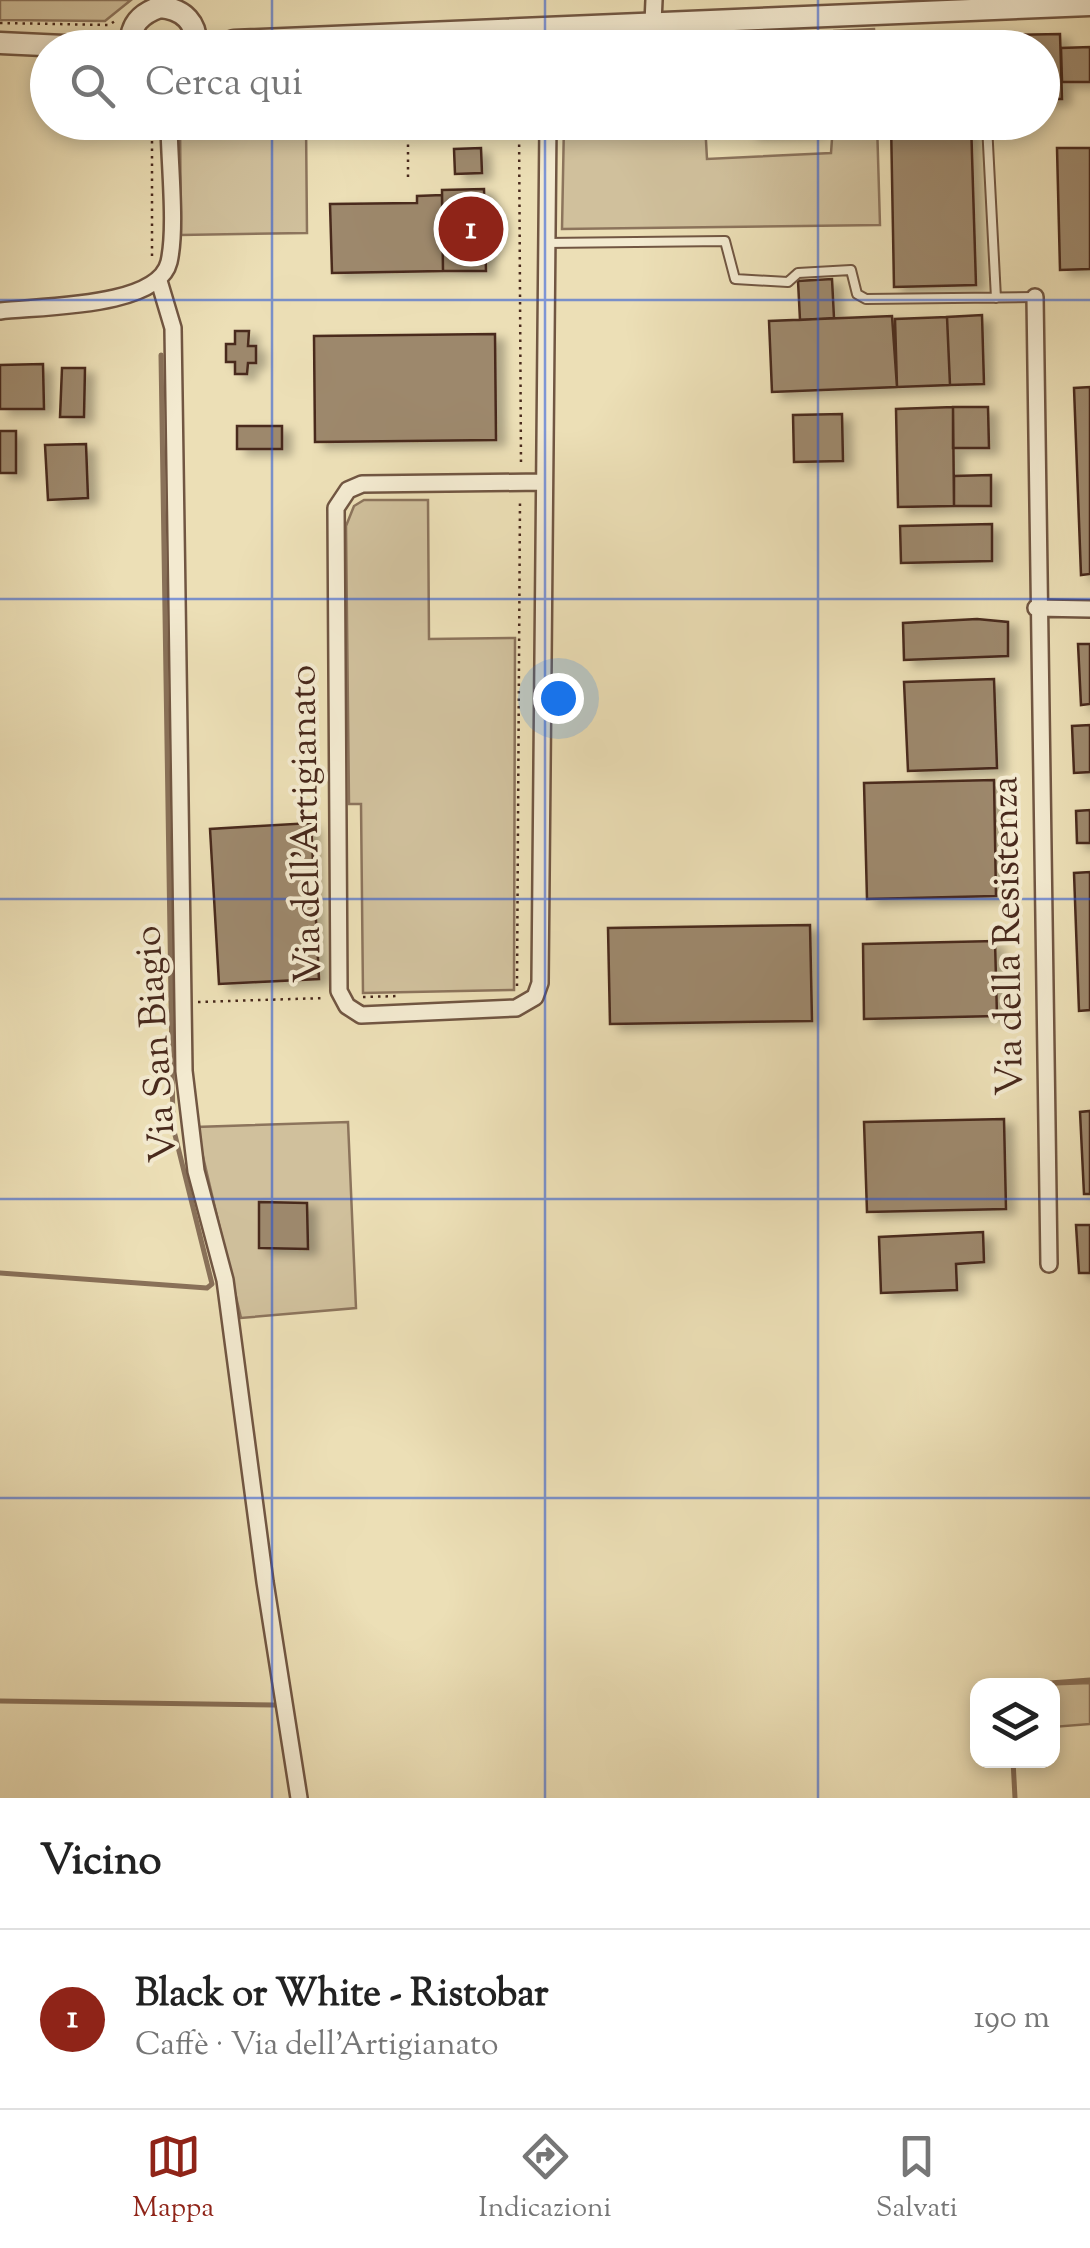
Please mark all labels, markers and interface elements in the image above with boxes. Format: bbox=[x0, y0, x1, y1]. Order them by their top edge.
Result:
search box bbox=[30, 30, 1060, 140]
icon: search bbox=[65, 58, 120, 113]
text: Cerca qui bbox=[145, 58, 303, 112]
pin: 1 bbox=[438, 192, 504, 266]
street label: Via dell'Artigianato bbox=[278, 664, 338, 984]
your location bbox=[533, 673, 584, 724]
street label: Via della Resistenza bbox=[980, 776, 1040, 1096]
street label: Via San Biagio bbox=[123, 924, 193, 1164]
map controls bbox=[970, 1678, 1060, 1768]
button: layers bbox=[970, 1678, 1060, 1768]
text: Vicino bbox=[40, 1833, 161, 1893]
text: Black or White - Ristobar bbox=[135, 1969, 549, 2023]
text: 1 bbox=[67, 1996, 78, 2042]
text: 190 m bbox=[974, 1996, 1050, 2042]
text: Caffè · Via dell'Artigianato bbox=[135, 2023, 498, 2069]
tab: Mappa bbox=[132, 2129, 214, 2229]
tab: Indicazioni bbox=[479, 2129, 611, 2229]
tab: Salvati bbox=[876, 2129, 958, 2229]

